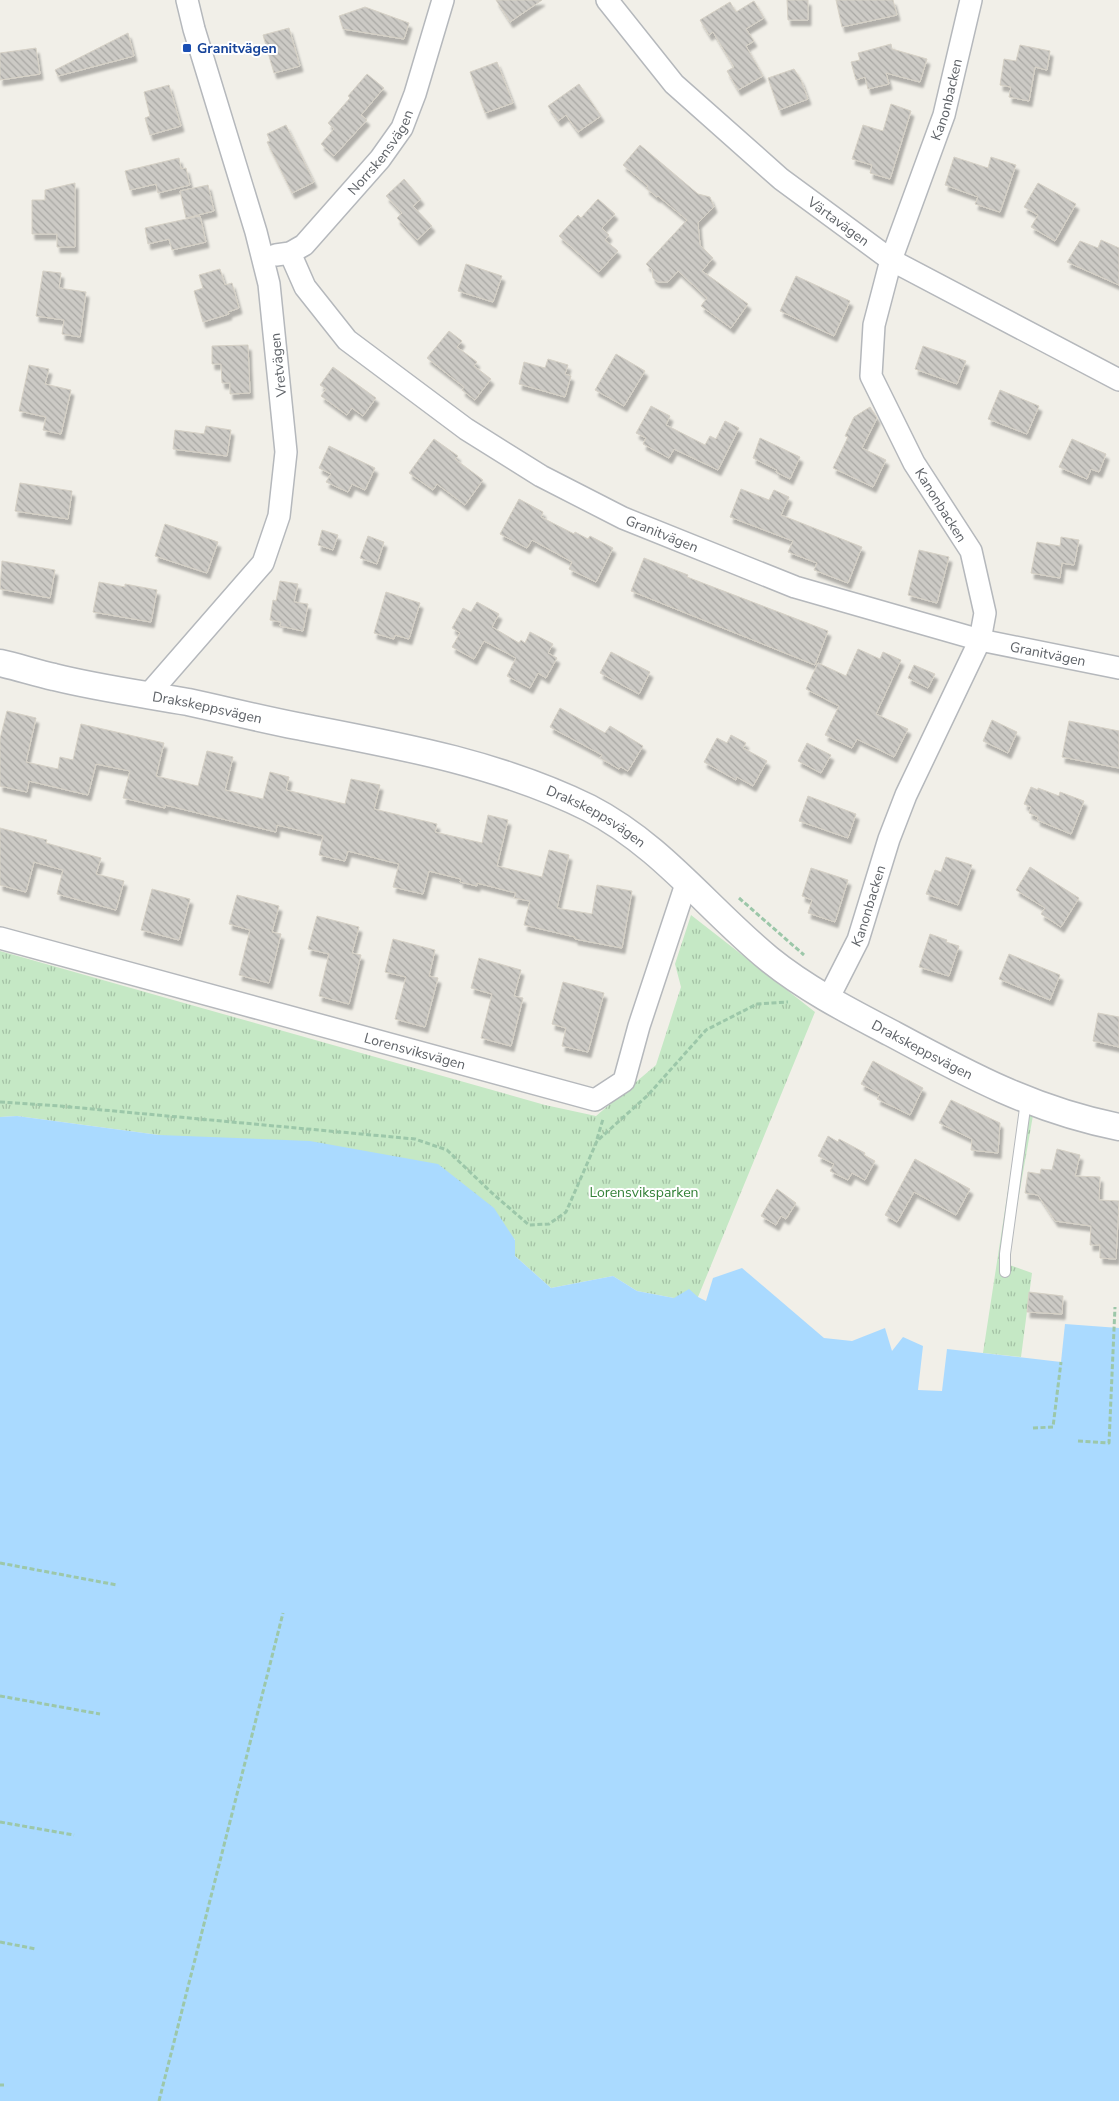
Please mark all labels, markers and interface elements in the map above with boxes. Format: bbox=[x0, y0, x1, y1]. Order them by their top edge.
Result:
place label: Granitvägen bbox=[197, 39, 277, 58]
marker: Granitvägen bbox=[181, 42, 193, 54]
street label: Kanonbacken bbox=[926, 57, 967, 143]
street label: Norrskensvägen bbox=[343, 107, 418, 199]
street label: Värtavägen bbox=[803, 192, 873, 251]
street label: Vretvägen bbox=[266, 332, 291, 399]
street label: Kanonbacken bbox=[910, 465, 971, 546]
street label: Granitvägen bbox=[623, 511, 701, 557]
street label: Granitvägen bbox=[1008, 637, 1087, 671]
street label: Drakskeppsvägen bbox=[151, 687, 264, 728]
street label: Drakskeppsvägen bbox=[543, 781, 650, 852]
street label: Kanonbacken bbox=[847, 863, 890, 950]
street label: Drakskeppsvägen bbox=[868, 1016, 976, 1084]
street label: Lorensviksvägen bbox=[362, 1029, 468, 1074]
park label: Lorensviksparken bbox=[589, 1183, 699, 1202]

